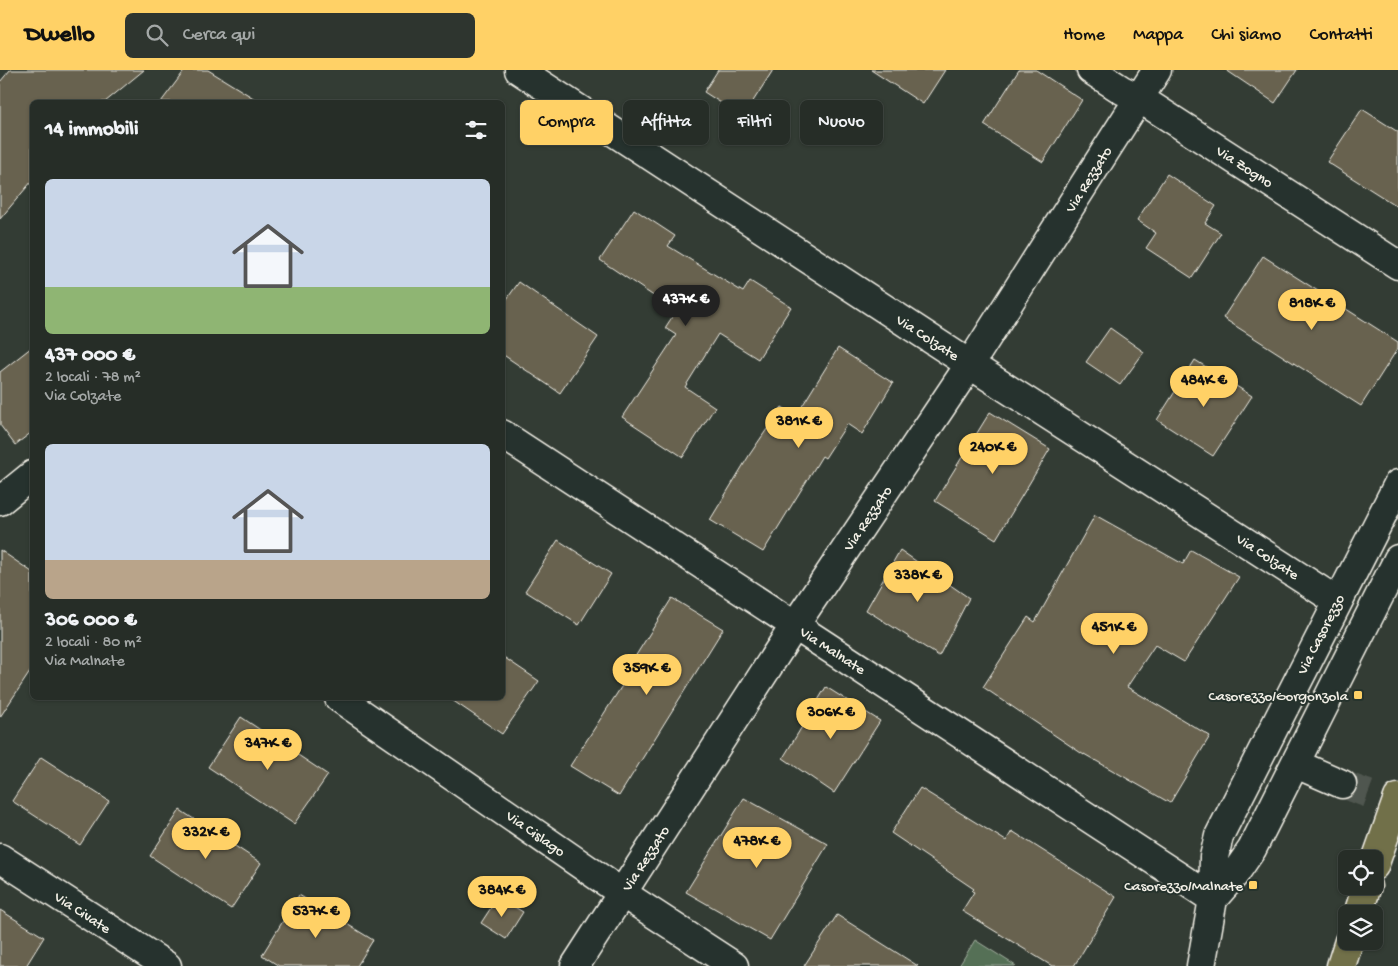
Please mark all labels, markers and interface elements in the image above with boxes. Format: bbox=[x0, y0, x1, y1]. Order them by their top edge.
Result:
search box bbox=[125, 13, 475, 58]
text: Dwello bbox=[25, 21, 95, 50]
icon: search bbox=[143, 21, 171, 49]
text: Cerca qui bbox=[183, 24, 255, 47]
text: Home bbox=[1063, 25, 1105, 46]
text: Mappa bbox=[1133, 25, 1183, 46]
text: Chi siamo bbox=[1211, 25, 1281, 46]
text: Contatti bbox=[1309, 25, 1373, 46]
chip: Compra bbox=[520, 100, 613, 145]
chip: Affitta bbox=[623, 100, 709, 145]
chip: Filtri bbox=[719, 100, 790, 145]
chip: Nuovo bbox=[800, 100, 883, 145]
icon: filters bbox=[462, 116, 490, 144]
text: 14 immobili bbox=[45, 118, 138, 143]
street label: Via Zogno bbox=[1211, 142, 1276, 193]
street label: Via Rezzato bbox=[1062, 144, 1117, 217]
icon: home bbox=[223, 211, 313, 301]
pin: 437K € bbox=[645, 284, 727, 327]
pin: 818K € bbox=[1271, 288, 1353, 331]
text: 437K € bbox=[663, 291, 709, 310]
text: 818K € bbox=[1289, 295, 1335, 314]
street label: Via Colzate bbox=[891, 311, 962, 366]
text: 437 000 € bbox=[45, 344, 135, 369]
pin: 484K € bbox=[1163, 366, 1245, 408]
text: 2 locali · 78 m² bbox=[45, 369, 141, 388]
text: 484K € bbox=[1181, 372, 1227, 391]
text: Via Colzate bbox=[45, 388, 121, 407]
pin: 381K € bbox=[758, 406, 840, 449]
text: 381K € bbox=[776, 413, 822, 432]
pin: 240K € bbox=[952, 432, 1034, 475]
text: 240K € bbox=[970, 439, 1016, 458]
icon: home bbox=[223, 476, 313, 566]
street label: Via Rezzato bbox=[840, 483, 897, 556]
street label: Via Colzate bbox=[1231, 530, 1302, 585]
pin: 338K € bbox=[877, 560, 959, 603]
text: 338K € bbox=[894, 567, 942, 586]
street label: Via Casorezzo bbox=[1293, 592, 1350, 679]
text: 306 000 € bbox=[45, 609, 137, 634]
pin: 451K € bbox=[1073, 612, 1155, 655]
text: 451K € bbox=[1092, 619, 1136, 638]
street label: Via Malnate bbox=[795, 623, 868, 680]
text: 2 locali · 80 m² bbox=[45, 634, 142, 653]
text: Via Malnate bbox=[45, 653, 125, 672]
pin: 359K € bbox=[606, 654, 688, 696]
text: 359K € bbox=[624, 660, 670, 679]
place label: Casorezzo/Gorgonzola bbox=[1209, 688, 1349, 706]
marker: Casorezzo/Gorgonzola bbox=[1352, 689, 1364, 701]
pin: 306K € bbox=[790, 698, 872, 740]
text: 306K € bbox=[807, 704, 855, 723]
pin: 347K € bbox=[227, 728, 309, 771]
text: 347K € bbox=[245, 735, 291, 754]
street label: Via Cislago bbox=[501, 807, 568, 862]
pin: 332K € bbox=[165, 818, 247, 860]
street label: Via Rezzato bbox=[618, 823, 675, 896]
text: 332K € bbox=[183, 824, 229, 843]
pin: 478K € bbox=[716, 826, 798, 869]
text: 478K € bbox=[734, 833, 780, 852]
map controls bbox=[1338, 850, 1383, 950]
button: locate bbox=[1338, 850, 1383, 895]
pin: 384K € bbox=[461, 876, 543, 918]
place label: Casorezzo/Malnate bbox=[1124, 878, 1243, 896]
marker: Casorezzo/Malnate bbox=[1247, 879, 1259, 891]
text: 384K € bbox=[479, 882, 525, 901]
street label: Via Civate bbox=[49, 888, 114, 939]
pin: 537K € bbox=[275, 896, 357, 939]
text: 537K € bbox=[292, 903, 340, 922]
button: layers bbox=[1338, 905, 1383, 950]

